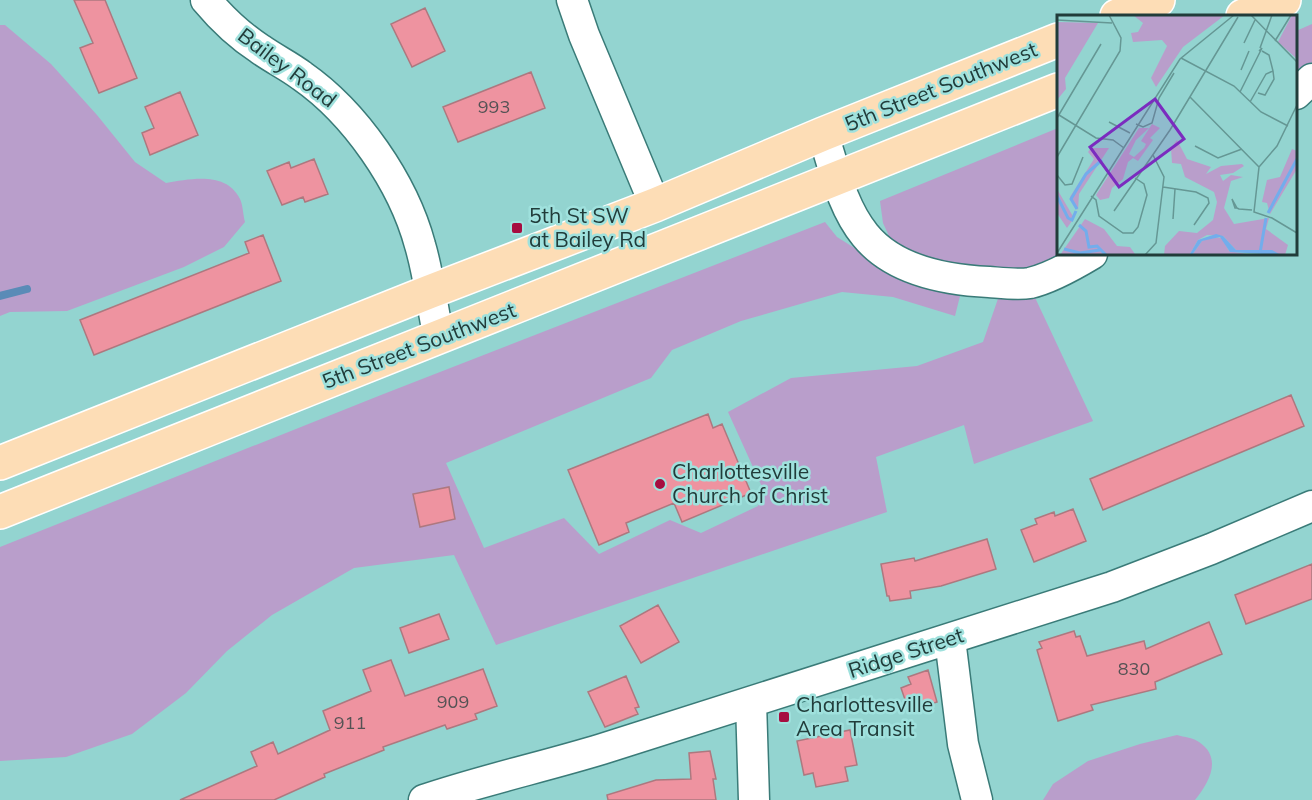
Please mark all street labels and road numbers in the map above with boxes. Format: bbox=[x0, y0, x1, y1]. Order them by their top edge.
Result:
street label: Bailey Road bbox=[233, 22, 342, 113]
street label: 5th Street Southwest bbox=[841, 36, 1041, 137]
street label: 5th Street Southwest bbox=[318, 296, 519, 394]
street label: Ridge Street bbox=[845, 621, 967, 683]

